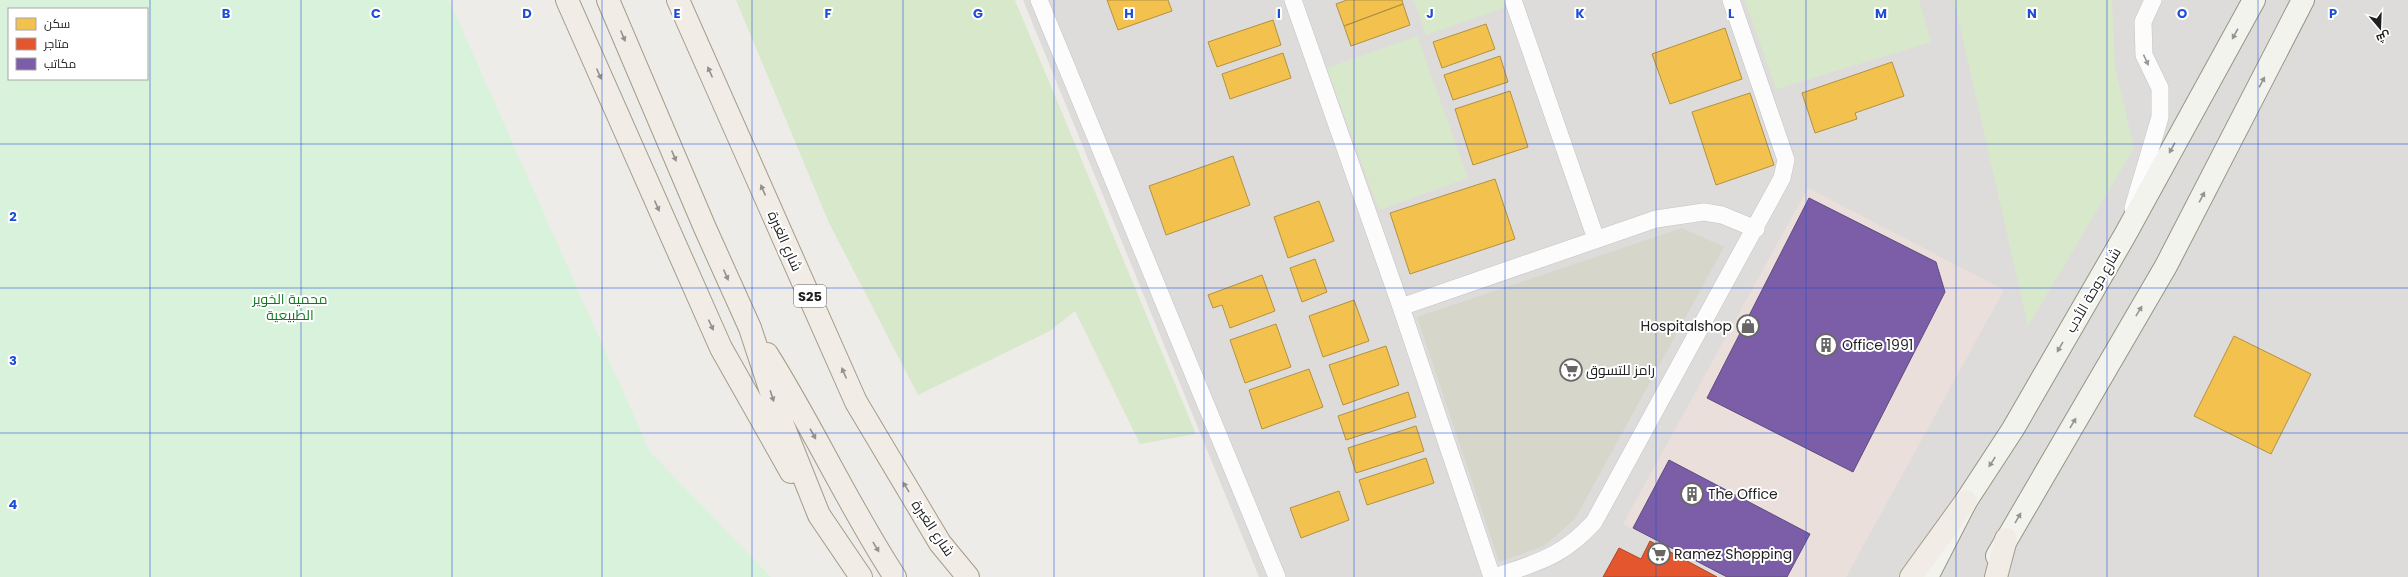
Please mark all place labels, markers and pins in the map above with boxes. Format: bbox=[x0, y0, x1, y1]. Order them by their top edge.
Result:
shop icon: Hospitalshop bbox=[1735, 313, 1761, 339]
place label: Hospitalshop bbox=[1640, 316, 1732, 336]
building icon: Office 1991 bbox=[1813, 332, 1839, 358]
place label: Office 1991 bbox=[1842, 335, 1913, 355]
supermarket icon: رامز للتسوق bbox=[1558, 357, 1584, 383]
place label: رامز للتسوق bbox=[1586, 360, 1655, 380]
building icon: The Office bbox=[1679, 481, 1705, 507]
place label: The Office bbox=[1708, 484, 1778, 504]
supermarket icon: Ramez Shopping bbox=[1646, 541, 1672, 567]
place label: Ramez Shopping bbox=[1674, 544, 1792, 564]

